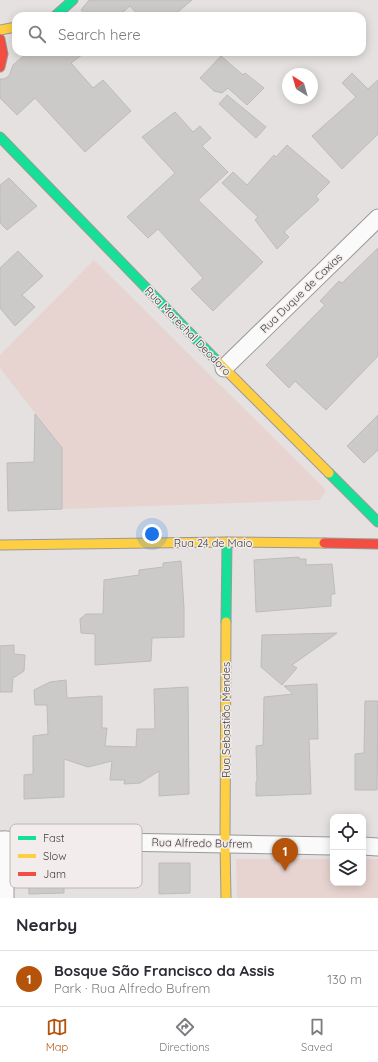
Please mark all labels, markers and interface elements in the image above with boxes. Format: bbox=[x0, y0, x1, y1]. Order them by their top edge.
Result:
search box bbox=[12, 12, 366, 56]
icon: search bbox=[26, 23, 48, 45]
text: Search here bbox=[58, 25, 141, 44]
north arrow bbox=[282, 68, 318, 104]
street label: Rua Duque de Caxias bbox=[257, 250, 345, 336]
street label: Rua Marechal Deodoro bbox=[142, 284, 234, 379]
your location bbox=[142, 524, 162, 544]
street label: Rua 24 de Maio bbox=[174, 536, 253, 550]
street label: Rua Sebastião Mendes bbox=[219, 662, 233, 778]
map controls bbox=[330, 814, 366, 886]
button: locate bbox=[330, 814, 366, 850]
legend bbox=[10, 824, 142, 888]
text: Fast bbox=[43, 831, 65, 845]
street label: Rua Alfredo Bufrem bbox=[151, 835, 253, 851]
pin: 1 bbox=[272, 838, 298, 871]
text: Slow bbox=[43, 849, 67, 863]
button: layers bbox=[330, 850, 366, 886]
text: Jam bbox=[43, 867, 66, 881]
text: Nearby bbox=[16, 914, 77, 935]
text: Bosque São Francisco da Assis bbox=[54, 961, 274, 980]
text: 1 bbox=[26, 971, 32, 987]
text: 130 m bbox=[327, 971, 362, 987]
text: Park · Rua Alfredo Bufrem bbox=[54, 980, 210, 996]
tab: Map bbox=[46, 1016, 68, 1054]
tab: Directions bbox=[159, 1016, 210, 1054]
tab: Saved bbox=[301, 1016, 332, 1054]

